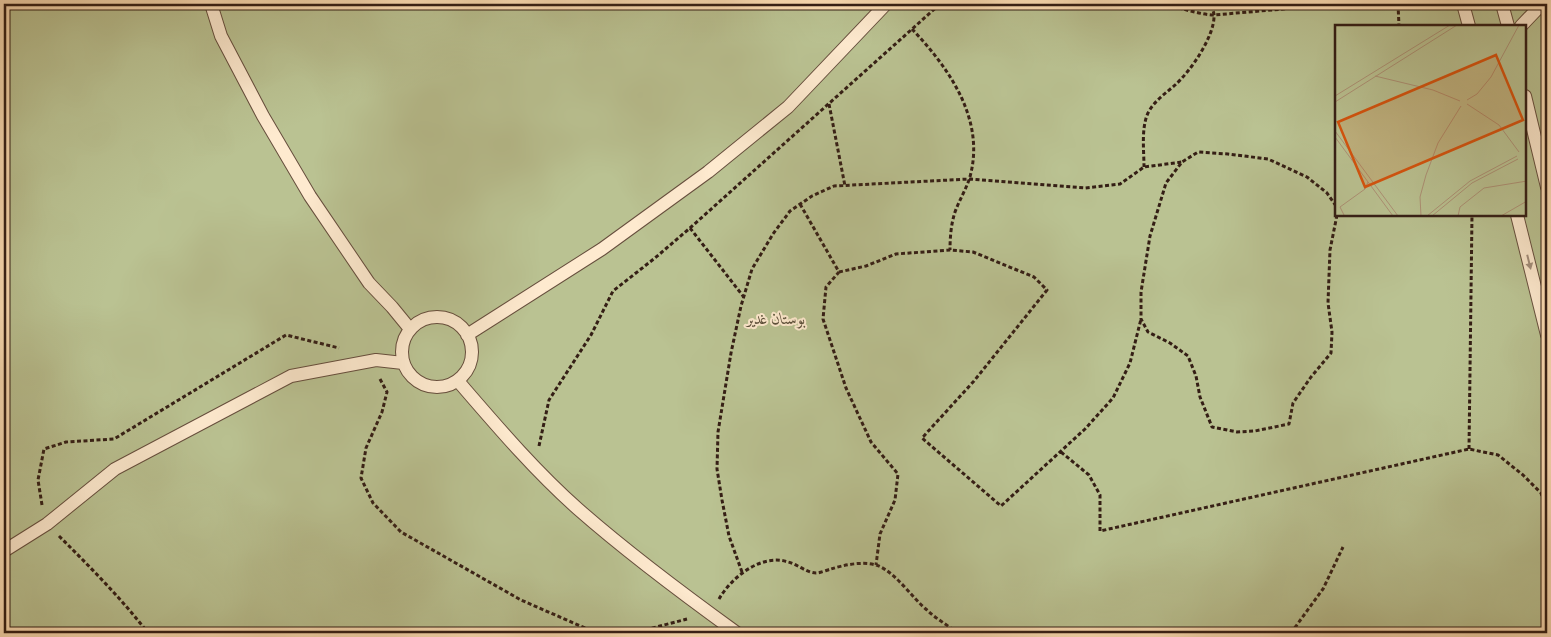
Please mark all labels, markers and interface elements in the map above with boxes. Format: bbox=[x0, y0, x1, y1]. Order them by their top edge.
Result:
inset map bbox=[1335, 25, 1526, 216]
one-way arrow bbox=[1525, 255, 1533, 270]
park label: بوستان غدیر bbox=[745, 309, 806, 329]

